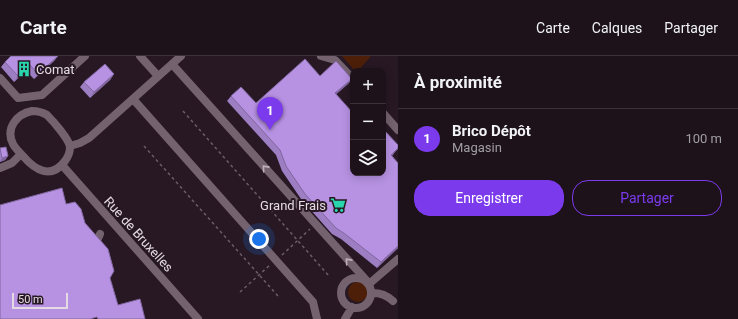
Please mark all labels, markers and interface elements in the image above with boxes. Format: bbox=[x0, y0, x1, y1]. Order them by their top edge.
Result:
text: Carte bbox=[20, 16, 67, 39]
text: Carte bbox=[536, 20, 570, 36]
text: Calques bbox=[592, 20, 642, 36]
text: Partager bbox=[664, 20, 718, 36]
building icon: Comat bbox=[15, 60, 33, 78]
place label: Comat bbox=[36, 62, 75, 77]
map controls bbox=[350, 68, 386, 176]
button: + bbox=[350, 68, 386, 104]
text: À proximité bbox=[414, 72, 502, 92]
pin: 1 bbox=[257, 97, 283, 130]
button: − bbox=[350, 104, 386, 140]
text: Brico Dépôt bbox=[452, 122, 531, 140]
text: 1 bbox=[423, 131, 431, 146]
text: 100 m bbox=[685, 131, 722, 146]
button: layers bbox=[350, 140, 386, 176]
text: Magasin bbox=[452, 140, 502, 155]
one-way arrow bbox=[263, 166, 270, 173]
button: Enregistrer bbox=[414, 180, 564, 216]
button: Partager bbox=[572, 180, 722, 216]
street label: Rue de Bruxelles bbox=[101, 194, 176, 275]
supermarket icon: Grand Frais bbox=[329, 196, 347, 214]
place label: Grand Frais bbox=[260, 198, 326, 213]
your location bbox=[249, 229, 269, 249]
one-way arrow bbox=[345, 258, 353, 266]
scale bar bbox=[12, 291, 68, 310]
text: 50 m bbox=[18, 293, 43, 306]

